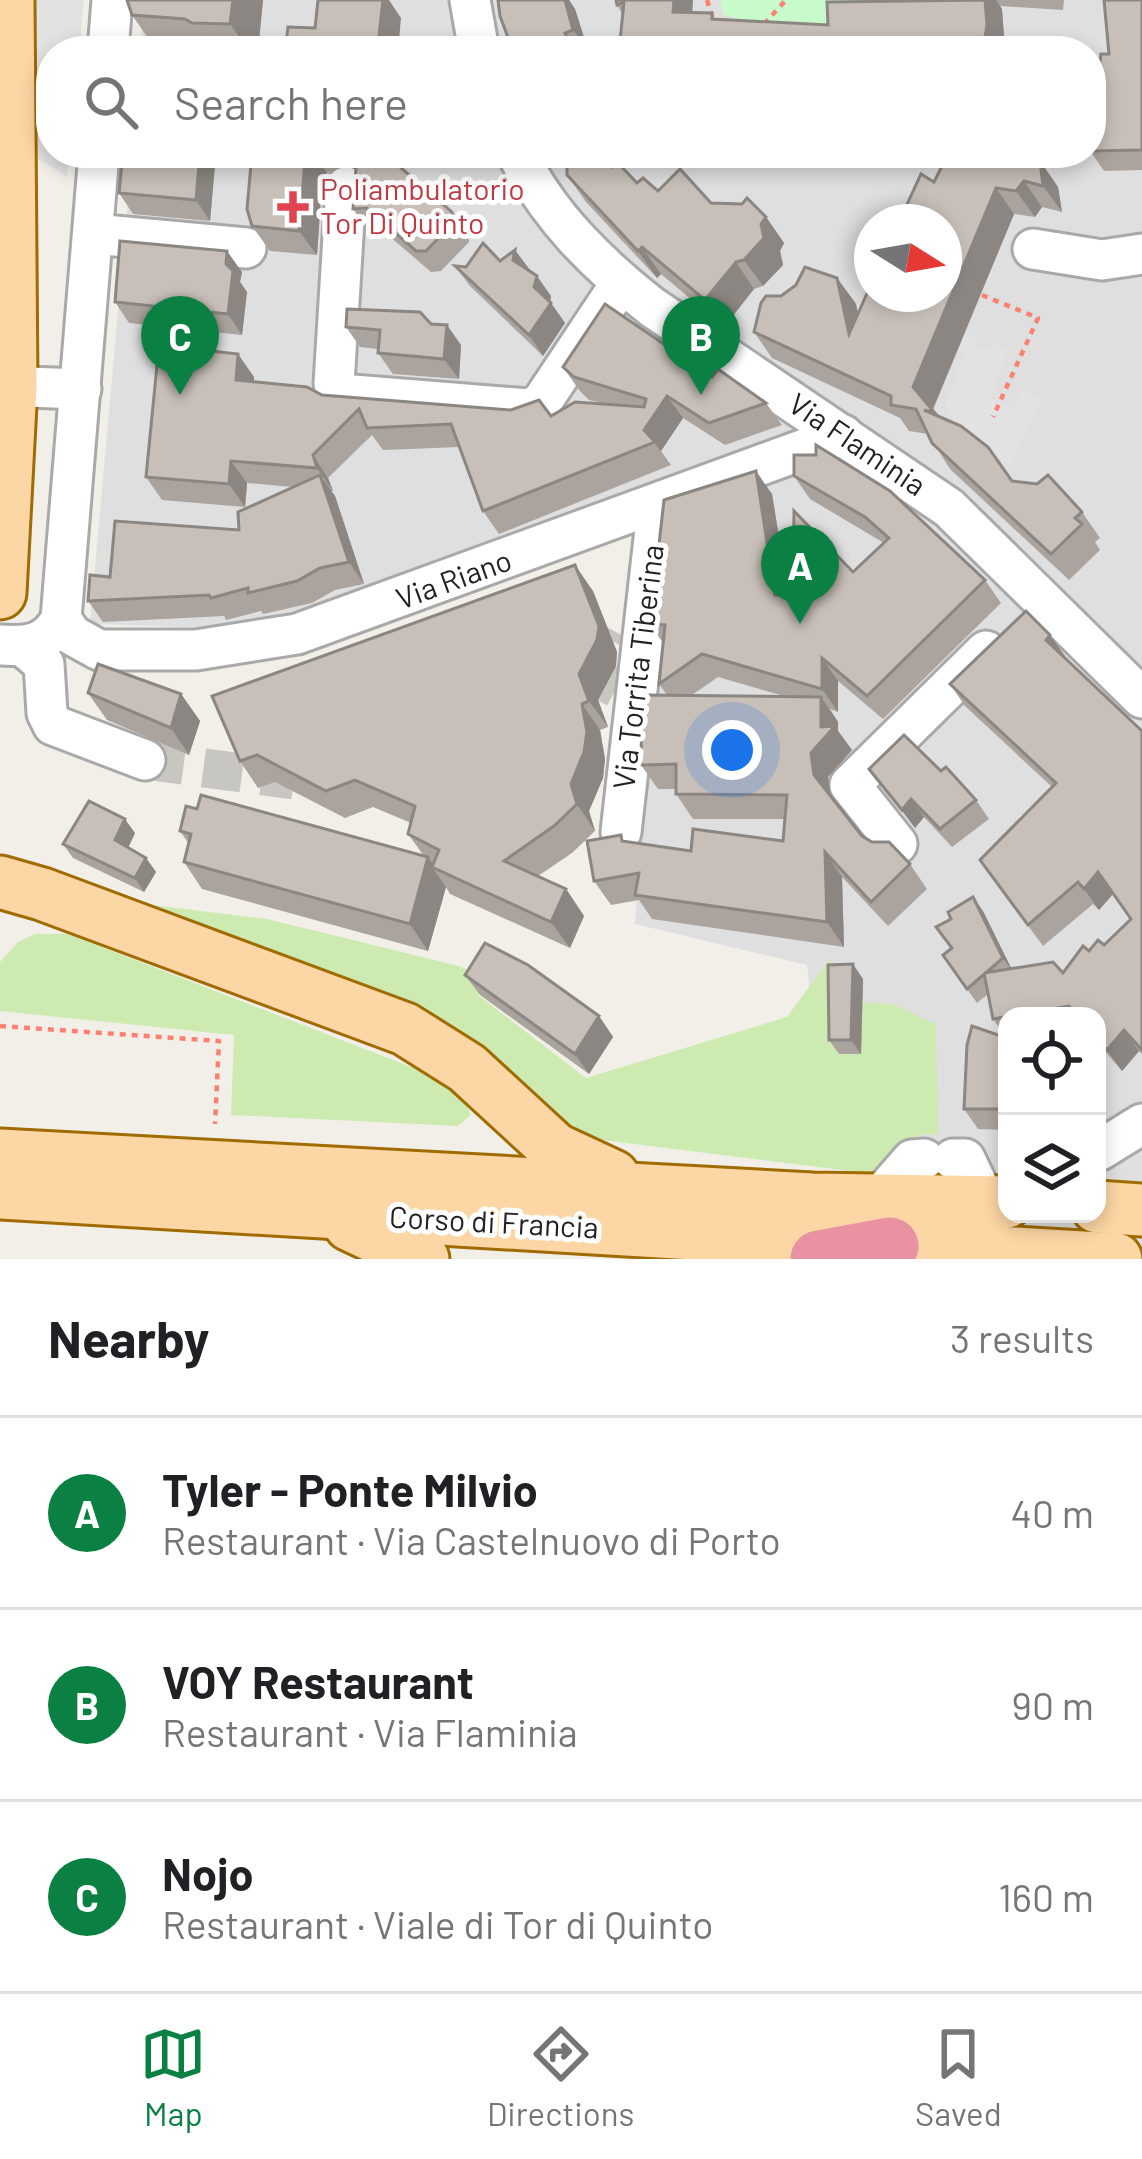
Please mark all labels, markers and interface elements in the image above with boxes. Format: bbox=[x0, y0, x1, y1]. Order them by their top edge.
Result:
search box bbox=[36, 36, 1106, 168]
icon: search bbox=[78, 69, 144, 135]
text: Search here bbox=[174, 75, 408, 129]
place label: Poliambulatorio Tor Di Quinto bbox=[320, 170, 525, 240]
marker: Poliambulatorio Tor Di Quinto bbox=[277, 191, 309, 223]
north arrow bbox=[854, 204, 962, 312]
pin: C bbox=[141, 296, 219, 395]
pin: B bbox=[662, 296, 740, 395]
street label: Via Flaminia bbox=[783, 384, 933, 502]
pin: A bbox=[761, 525, 839, 624]
street label: Via Riano bbox=[391, 541, 516, 616]
street label: Via Torrita Tiberina bbox=[604, 542, 670, 791]
your location bbox=[702, 720, 762, 780]
map controls bbox=[998, 1007, 1106, 1223]
button: locate bbox=[998, 1007, 1106, 1115]
button: layers bbox=[998, 1115, 1106, 1223]
street label: Corso di Francia bbox=[389, 1198, 600, 1244]
text: Nearby bbox=[48, 1307, 209, 1368]
text: 3 results bbox=[950, 1314, 1094, 1361]
text: Tyler - Ponte Milvio bbox=[162, 1462, 538, 1516]
text: A bbox=[74, 1489, 100, 1536]
text: 40 m bbox=[1010, 1489, 1094, 1536]
text: Restaurant · Via Castelnuovo di Porto bbox=[162, 1516, 781, 1563]
text: VOY Restaurant bbox=[162, 1654, 474, 1708]
text: B bbox=[75, 1681, 99, 1728]
text: 90 m bbox=[1012, 1681, 1094, 1728]
text: Restaurant · Via Flaminia bbox=[162, 1708, 578, 1755]
text: Nojo bbox=[162, 1846, 254, 1900]
text: C bbox=[75, 1873, 99, 1920]
text: 160 m bbox=[998, 1873, 1094, 1920]
text: Restaurant · Viale di Tor di Quinto bbox=[162, 1900, 713, 1947]
tab: Map bbox=[140, 2021, 206, 2133]
tab: Directions bbox=[487, 2021, 634, 2133]
tab: Saved bbox=[915, 2021, 1002, 2133]

